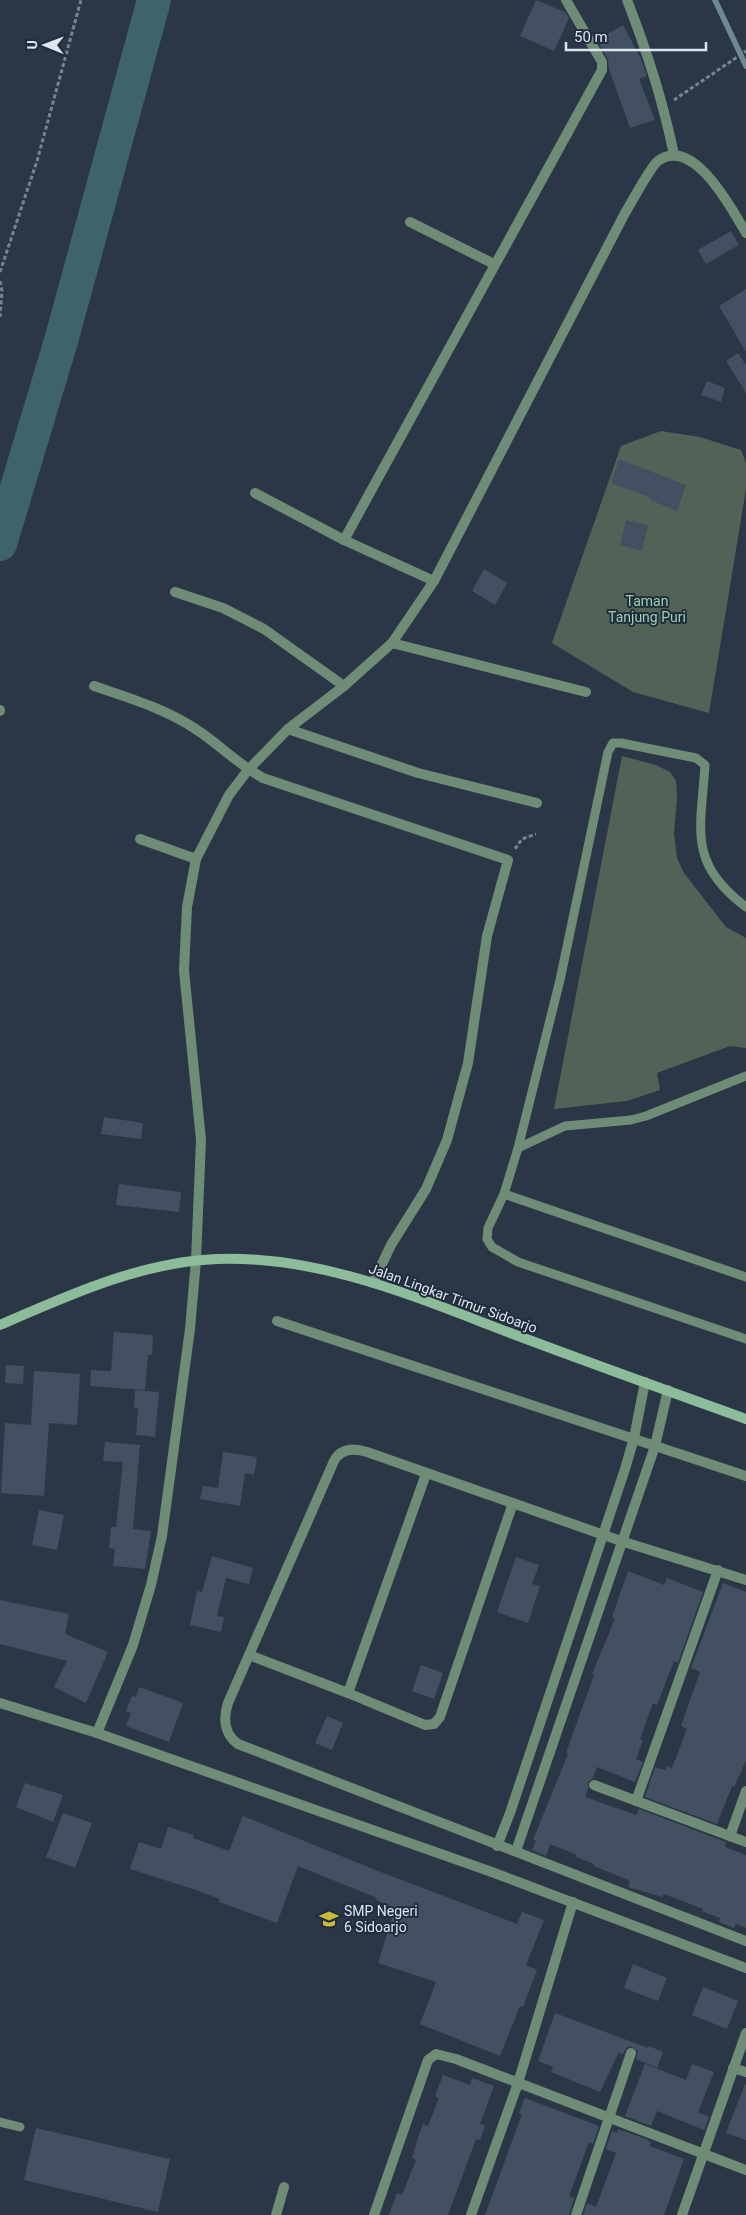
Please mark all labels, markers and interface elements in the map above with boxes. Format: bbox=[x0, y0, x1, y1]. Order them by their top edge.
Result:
north arrow bbox=[20, 20, 70, 70]
scale bar bbox=[566, 20, 706, 52]
text: 50 m bbox=[574, 28, 608, 46]
text: U bbox=[24, 40, 40, 50]
park label: Taman Tanjung Puri bbox=[608, 593, 686, 625]
street label: Jalan Lingkar Timur Sidoarjo bbox=[367, 1260, 539, 1336]
place label: SMP Negeri 6 Sidoarjo bbox=[344, 1903, 418, 1935]
school or university icon: SMP Negeri 6 Sidoarjo bbox=[318, 1908, 340, 1930]

